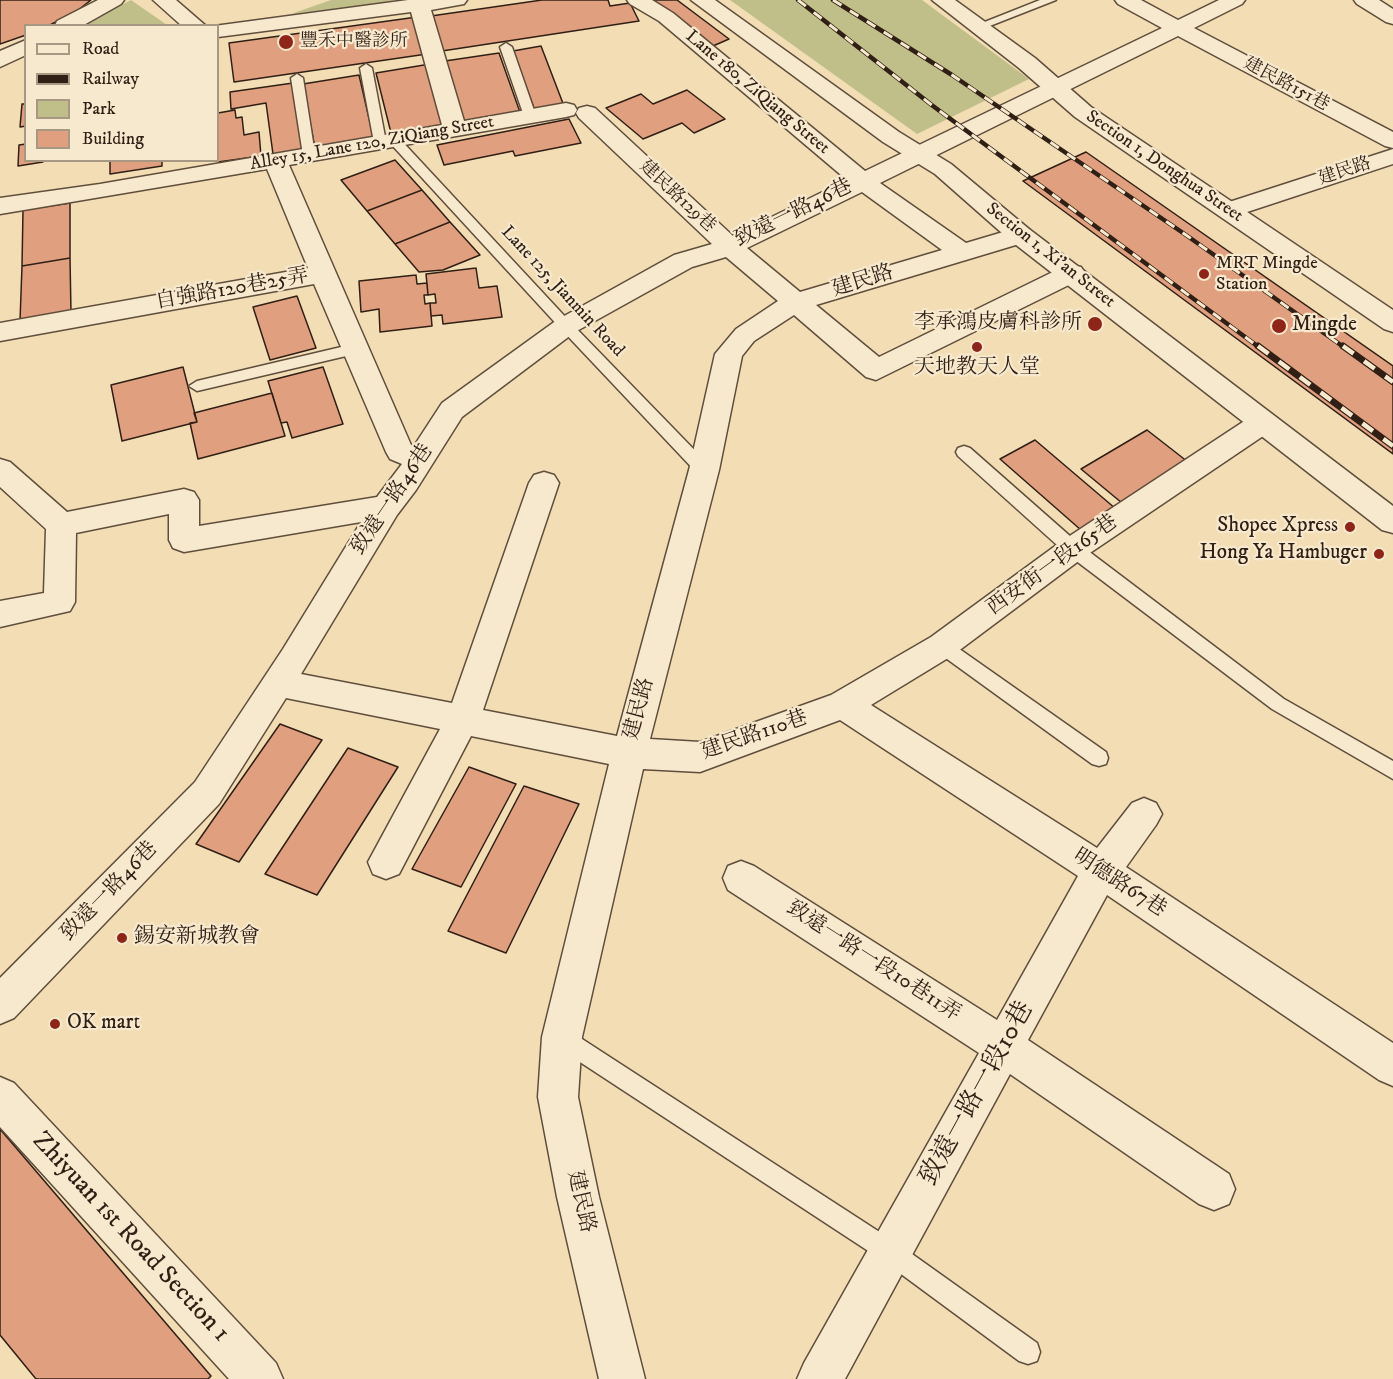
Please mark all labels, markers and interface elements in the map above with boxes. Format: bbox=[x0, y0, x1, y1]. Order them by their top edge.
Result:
legend bbox=[24, 24, 219, 162]
street label: Lane 180, ZiQiang Street bbox=[680, 26, 834, 160]
place label: 豐禾中醫診所 bbox=[300, 31, 408, 53]
marker: 豐禾中醫診所 bbox=[277, 33, 295, 51]
text: Road bbox=[82, 38, 119, 60]
street label: 建民路151巷 bbox=[1239, 53, 1333, 117]
text: Railway bbox=[82, 68, 139, 90]
text: Park bbox=[82, 98, 116, 120]
street label: Section 1, Donghua Street bbox=[1081, 106, 1247, 228]
street label: Alley 15, Lane 120, ZiQiang Street bbox=[248, 112, 496, 176]
text: Building bbox=[82, 128, 144, 150]
street label: 建民路 bbox=[1316, 153, 1374, 191]
street label: 建民路129巷 bbox=[634, 156, 720, 238]
street label: 致遠一路46巷 bbox=[731, 175, 857, 253]
street label: Section 1, Xi'an Street bbox=[981, 199, 1119, 313]
street label: Lane 125, Jianmin Road bbox=[496, 222, 628, 362]
place label: MRT Mingde Station bbox=[1216, 253, 1318, 296]
street label: 建民路 bbox=[829, 261, 897, 303]
street label: 自強路120巷25弄 bbox=[154, 264, 310, 316]
marker: MRT Mingde Station bbox=[1197, 267, 1211, 281]
place label: 李承鴻皮膚科診所 bbox=[914, 311, 1082, 337]
place label: Mingde bbox=[1292, 313, 1357, 339]
marker: 李承鴻皮膚科診所 bbox=[1086, 315, 1104, 333]
marker: Mingde bbox=[1270, 317, 1288, 335]
marker: 天地教天人堂 bbox=[970, 340, 984, 354]
place label: 天地教天人堂 bbox=[914, 356, 1040, 382]
street label: 致遠一路46巷 bbox=[347, 440, 439, 560]
street label: 西安街一段165巷 bbox=[983, 510, 1123, 622]
place label: Shopee Xpress bbox=[1217, 514, 1338, 540]
marker: Shopee Xpress bbox=[1343, 520, 1357, 534]
place label: Hong Ya Hambuger bbox=[1199, 541, 1367, 567]
marker: Hong Ya Hambuger bbox=[1372, 547, 1386, 561]
street label: 建民路 bbox=[620, 675, 660, 743]
street label: 建民路110巷 bbox=[699, 706, 811, 766]
street label: 致遠一路46巷 bbox=[56, 837, 164, 947]
street label: 明德路67巷 bbox=[1068, 845, 1170, 923]
street label: 致遠一路一段10巷11弄 bbox=[781, 896, 965, 1028]
place label: 錫安新城教會 bbox=[134, 925, 260, 951]
marker: 錫安新城教會 bbox=[115, 931, 129, 945]
street label: 致遠一路一段10巷 bbox=[915, 997, 1041, 1191]
place label: OK mart bbox=[67, 1011, 140, 1037]
marker: OK mart bbox=[48, 1017, 62, 1031]
street label: Zhiyuan 1st Road Section 1 bbox=[25, 1127, 235, 1349]
street label: 建民路 bbox=[561, 1168, 599, 1236]

